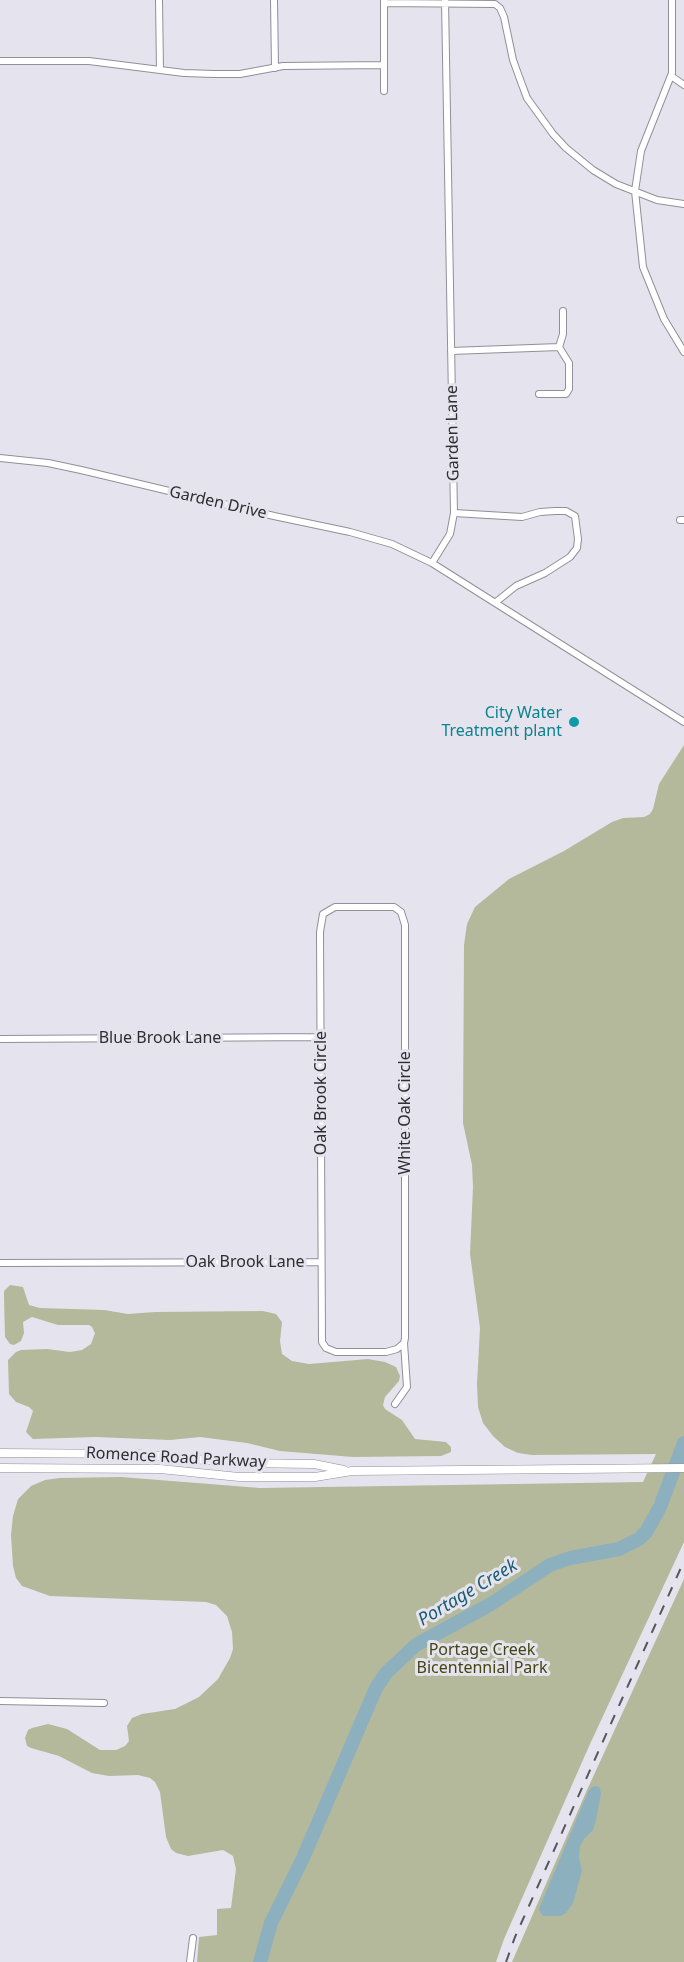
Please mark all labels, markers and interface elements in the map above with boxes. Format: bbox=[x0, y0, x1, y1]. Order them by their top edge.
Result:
street label: Garden Lane bbox=[443, 385, 463, 481]
street label: Garden Drive bbox=[167, 482, 269, 524]
place label: City Water Treatment plant bbox=[441, 703, 562, 741]
marker: City Water Treatment plant bbox=[567, 715, 581, 729]
street label: Blue Brook Lane bbox=[99, 1028, 221, 1048]
street label: Oak Brook Circle bbox=[311, 1031, 331, 1155]
street label: White Oak Circle bbox=[395, 1051, 415, 1175]
street label: Oak Brook Lane bbox=[185, 1252, 305, 1272]
street label: Romence Road Parkway bbox=[85, 1444, 267, 1472]
water label: Portage Creek bbox=[414, 1555, 522, 1631]
park label: Portage Creek Bicentennial Park bbox=[417, 1640, 547, 1678]

